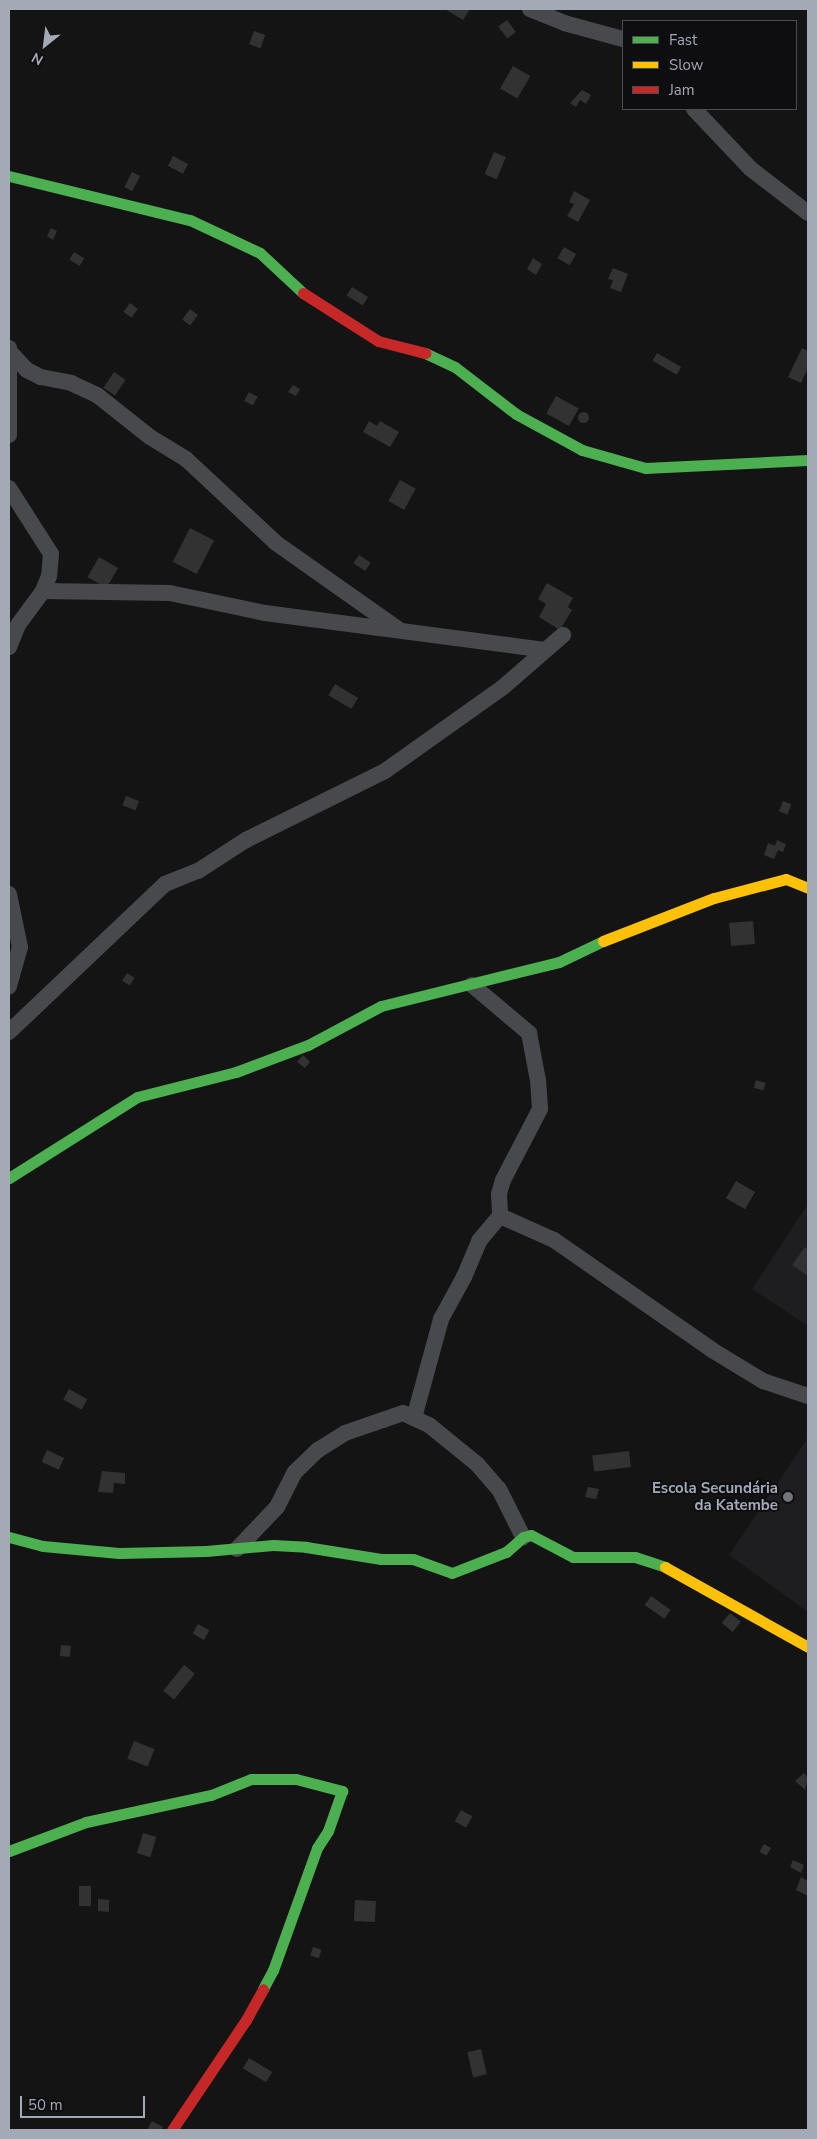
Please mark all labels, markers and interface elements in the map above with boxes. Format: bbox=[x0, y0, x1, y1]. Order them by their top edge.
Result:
north arrow bbox=[20, 20, 70, 70]
legend bbox=[622, 20, 797, 110]
text: Fast bbox=[669, 30, 697, 50]
text: N bbox=[28, 48, 47, 69]
text: Slow bbox=[669, 55, 703, 75]
text: Jam bbox=[669, 80, 695, 100]
place label: Escola Secundária da Katembe bbox=[652, 1479, 778, 1514]
marker: Escola Secundária da Katembe bbox=[782, 1491, 794, 1503]
scale bar bbox=[22, 2086, 148, 2118]
text: 50 m bbox=[28, 2095, 63, 2115]

